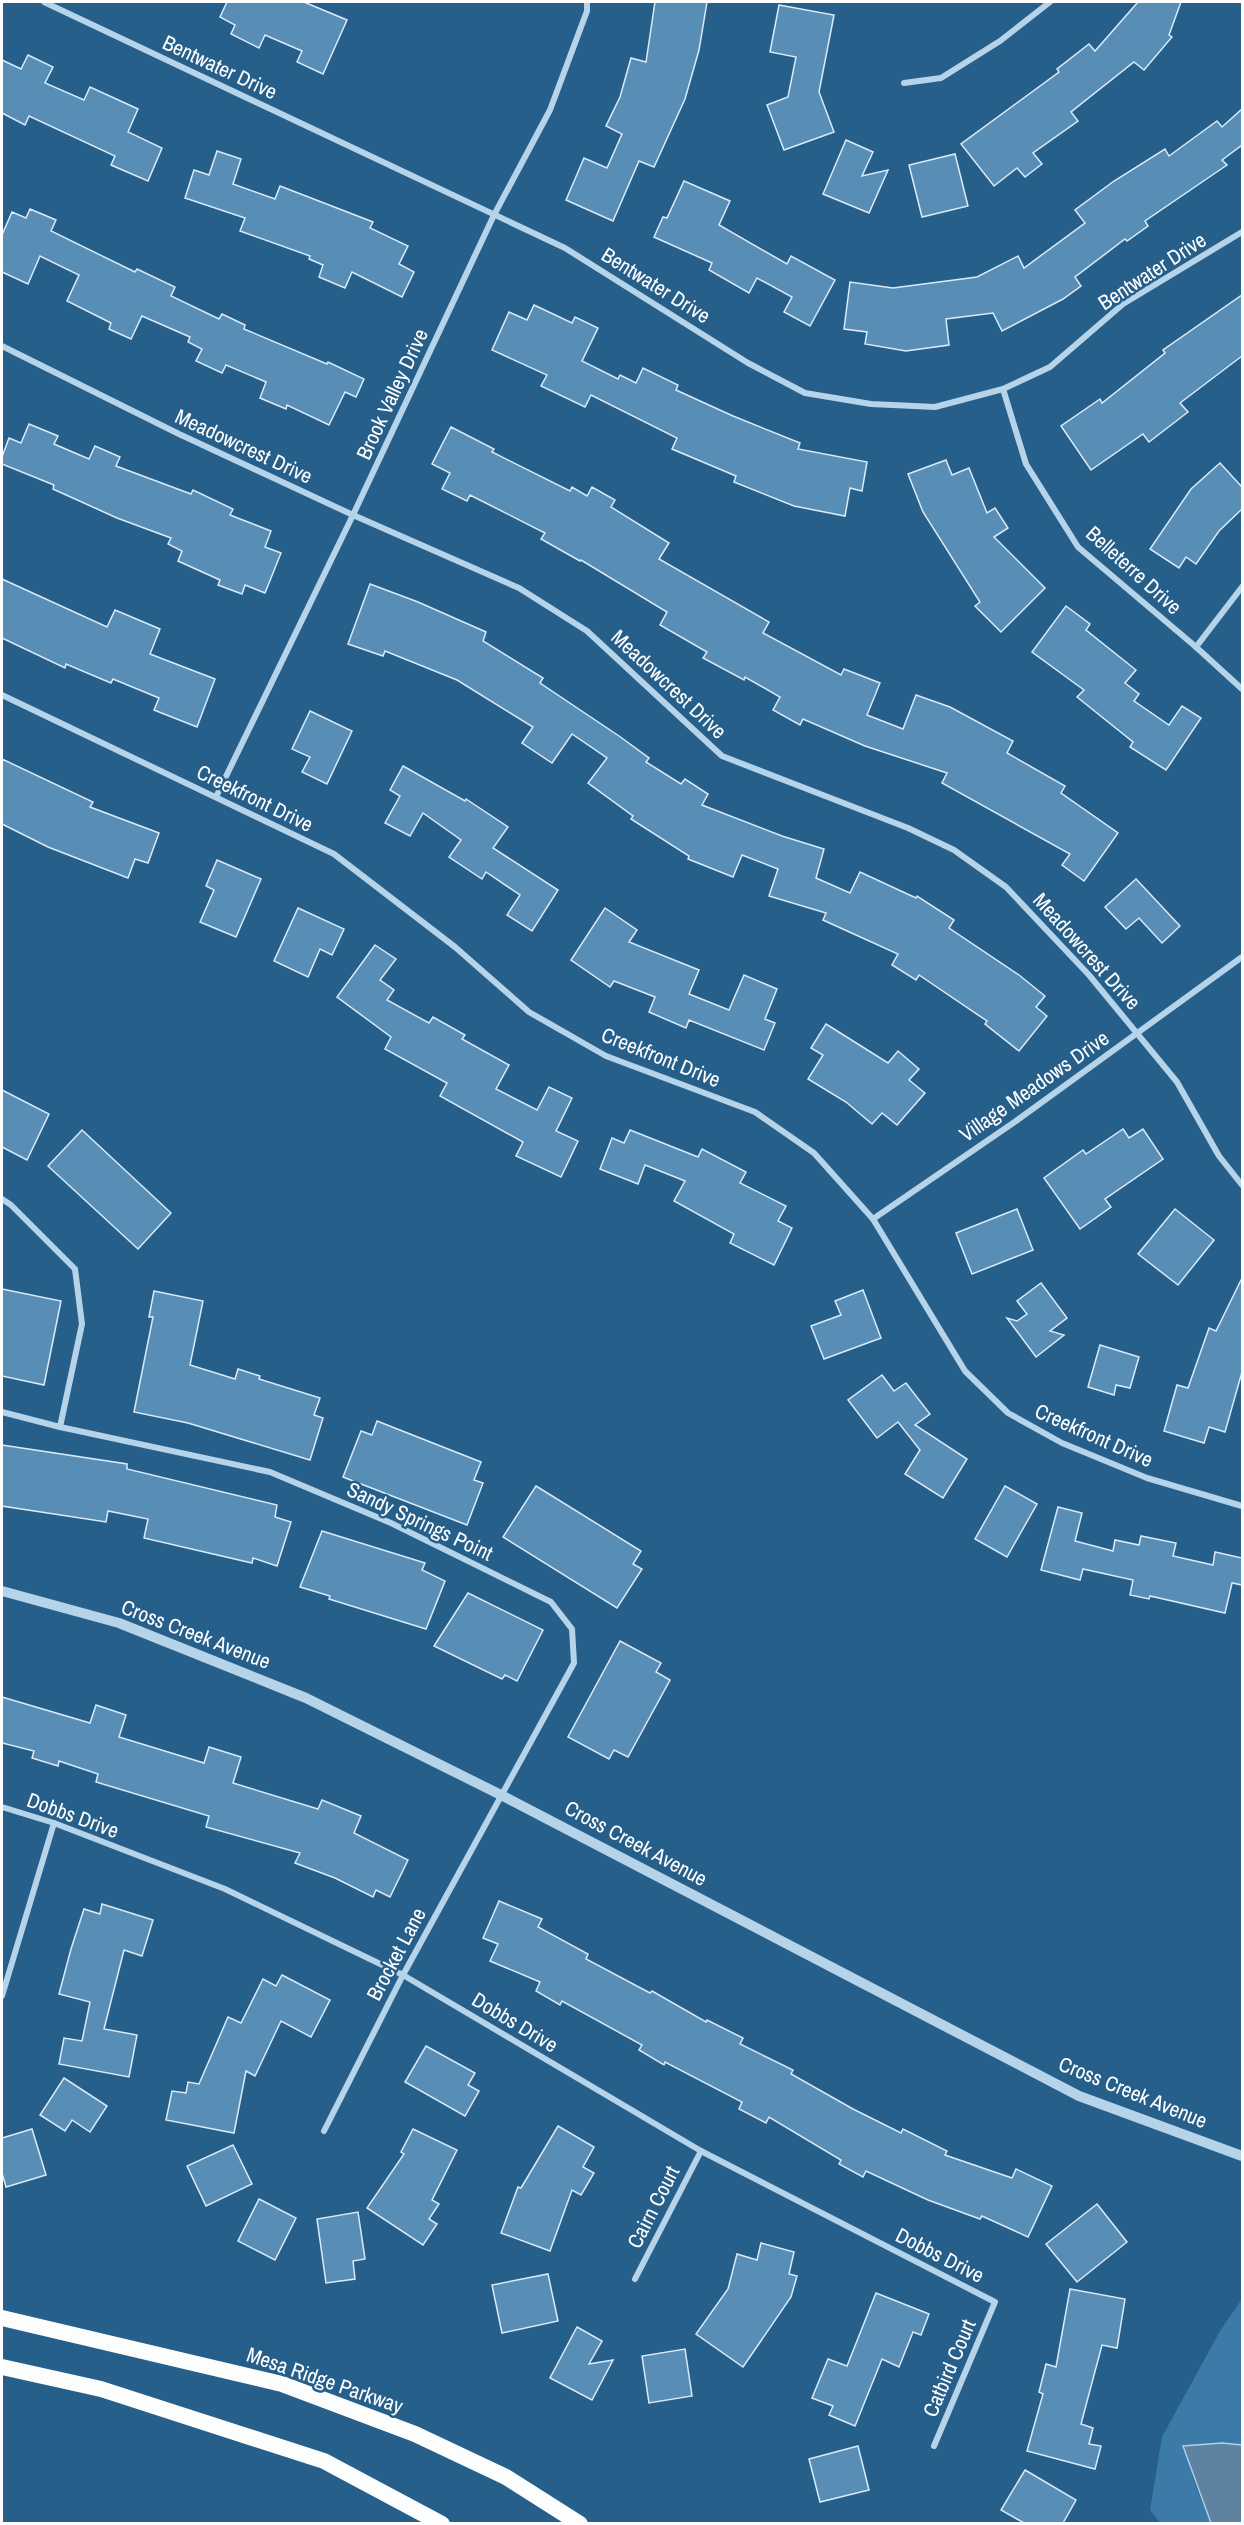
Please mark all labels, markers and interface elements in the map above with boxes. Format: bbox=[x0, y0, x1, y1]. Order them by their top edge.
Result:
street label: Bentwater Drive bbox=[158, 28, 282, 106]
street label: Bentwater Drive bbox=[1092, 225, 1212, 317]
street label: Bentwater Drive bbox=[596, 240, 716, 330]
street label: Brook Valley Drive bbox=[349, 324, 435, 464]
street label: Meadowcrest Drive bbox=[171, 402, 317, 490]
street label: Belleterre Drive bbox=[1080, 519, 1188, 621]
street label: Meadowcrest Drive bbox=[605, 623, 733, 745]
street label: Creekfront Drive bbox=[192, 757, 318, 839]
street label: Meadowcrest Drive bbox=[1027, 886, 1147, 1016]
street label: Creekfront Drive bbox=[597, 1020, 725, 1094]
street label: Village Meadows Drive bbox=[953, 1023, 1115, 1149]
street label: Creekfront Drive bbox=[1030, 1396, 1158, 1474]
street label: Sandy Springs Point bbox=[342, 1474, 498, 1568]
street label: Cross Creek Avenue bbox=[117, 1592, 275, 1676]
street label: Dobbs Drive bbox=[23, 1785, 123, 1845]
street label: Cross Creek Avenue bbox=[560, 1793, 712, 1893]
street label: Brocket Lane bbox=[359, 1902, 433, 2006]
street label: Dobbs Drive bbox=[467, 1985, 563, 2059]
street label: Cross Creek Avenue bbox=[1054, 2049, 1212, 2135]
street label: Cairn Court bbox=[620, 2161, 686, 2253]
street label: Dobbs Drive bbox=[891, 2220, 989, 2290]
street label: Catbird Court bbox=[915, 2315, 983, 2421]
street label: Mesa Ridge Parkway bbox=[243, 2340, 407, 2420]

